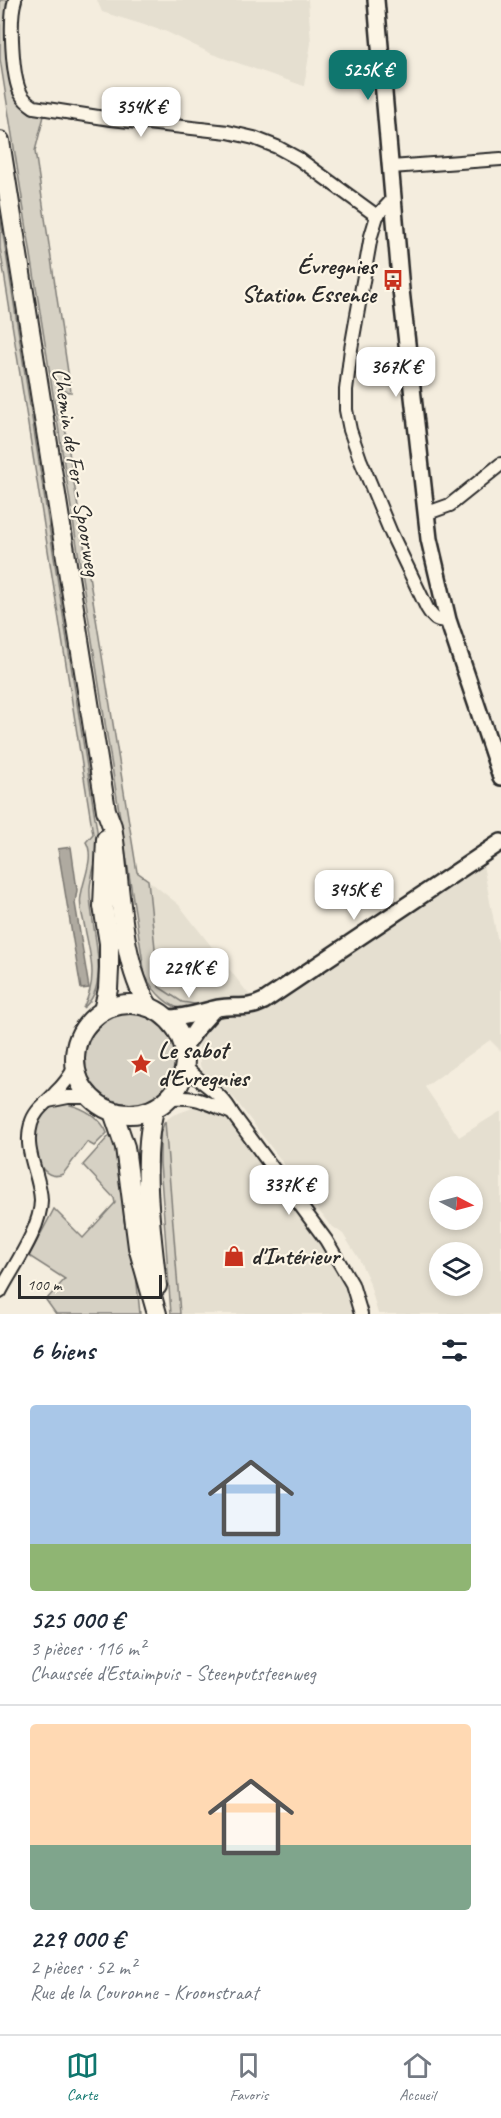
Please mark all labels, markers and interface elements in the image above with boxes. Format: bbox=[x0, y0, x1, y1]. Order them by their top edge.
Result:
pin: 525K € bbox=[319, 50, 417, 101]
text: 525K € bbox=[343, 57, 393, 82]
pin: 354K € bbox=[92, 87, 190, 138]
text: 354K € bbox=[116, 94, 166, 119]
place label: Évregnies Station Essence bbox=[241, 251, 379, 309]
bus stop icon: Évregnies Station Essence bbox=[381, 268, 405, 292]
pin: 367K € bbox=[347, 347, 445, 398]
text: 367K € bbox=[370, 354, 422, 379]
street label: Chemin de Fer - Spoorweg bbox=[46, 366, 109, 580]
pin: 345K € bbox=[305, 870, 403, 921]
text: 345K € bbox=[329, 877, 379, 902]
pin: 229K € bbox=[140, 948, 238, 999]
text: 229K € bbox=[164, 955, 214, 980]
place label: Le sabot d'Evregnies bbox=[158, 1035, 251, 1093]
place icon: Le sabot d'Evregnies bbox=[129, 1052, 153, 1076]
pin: 337K € bbox=[240, 1165, 338, 1216]
text: 337K € bbox=[264, 1172, 314, 1197]
north arrow bbox=[429, 1176, 483, 1230]
map controls bbox=[429, 1176, 483, 1296]
place label: d'Intérieur bbox=[251, 1241, 341, 1271]
button: layers bbox=[429, 1242, 483, 1296]
shop icon: d'Intérieur bbox=[222, 1244, 246, 1268]
scale bar bbox=[18, 1272, 162, 1300]
text: 100 m bbox=[27, 1275, 61, 1295]
text: 6 biens bbox=[30, 1334, 95, 1367]
icon: filters bbox=[438, 1334, 471, 1367]
icon: home bbox=[197, 1444, 305, 1552]
text: 525 000 € bbox=[30, 1603, 124, 1636]
text: 3 pièces · 116 m² bbox=[30, 1636, 145, 1661]
text: Chaussée d'Estaimpuis - Steenputsteenweg bbox=[30, 1661, 316, 1686]
icon: home bbox=[197, 1763, 305, 1871]
text: 229 000 € bbox=[30, 1922, 124, 1955]
text: 2 pièces · 52 m² bbox=[30, 1955, 136, 1980]
text: Rue de la Couronne - Kroonstraat bbox=[30, 1980, 258, 2005]
tab: Carte bbox=[66, 2049, 99, 2105]
tab: Favoris bbox=[230, 2049, 268, 2105]
tab: Accueil bbox=[399, 2049, 435, 2105]

